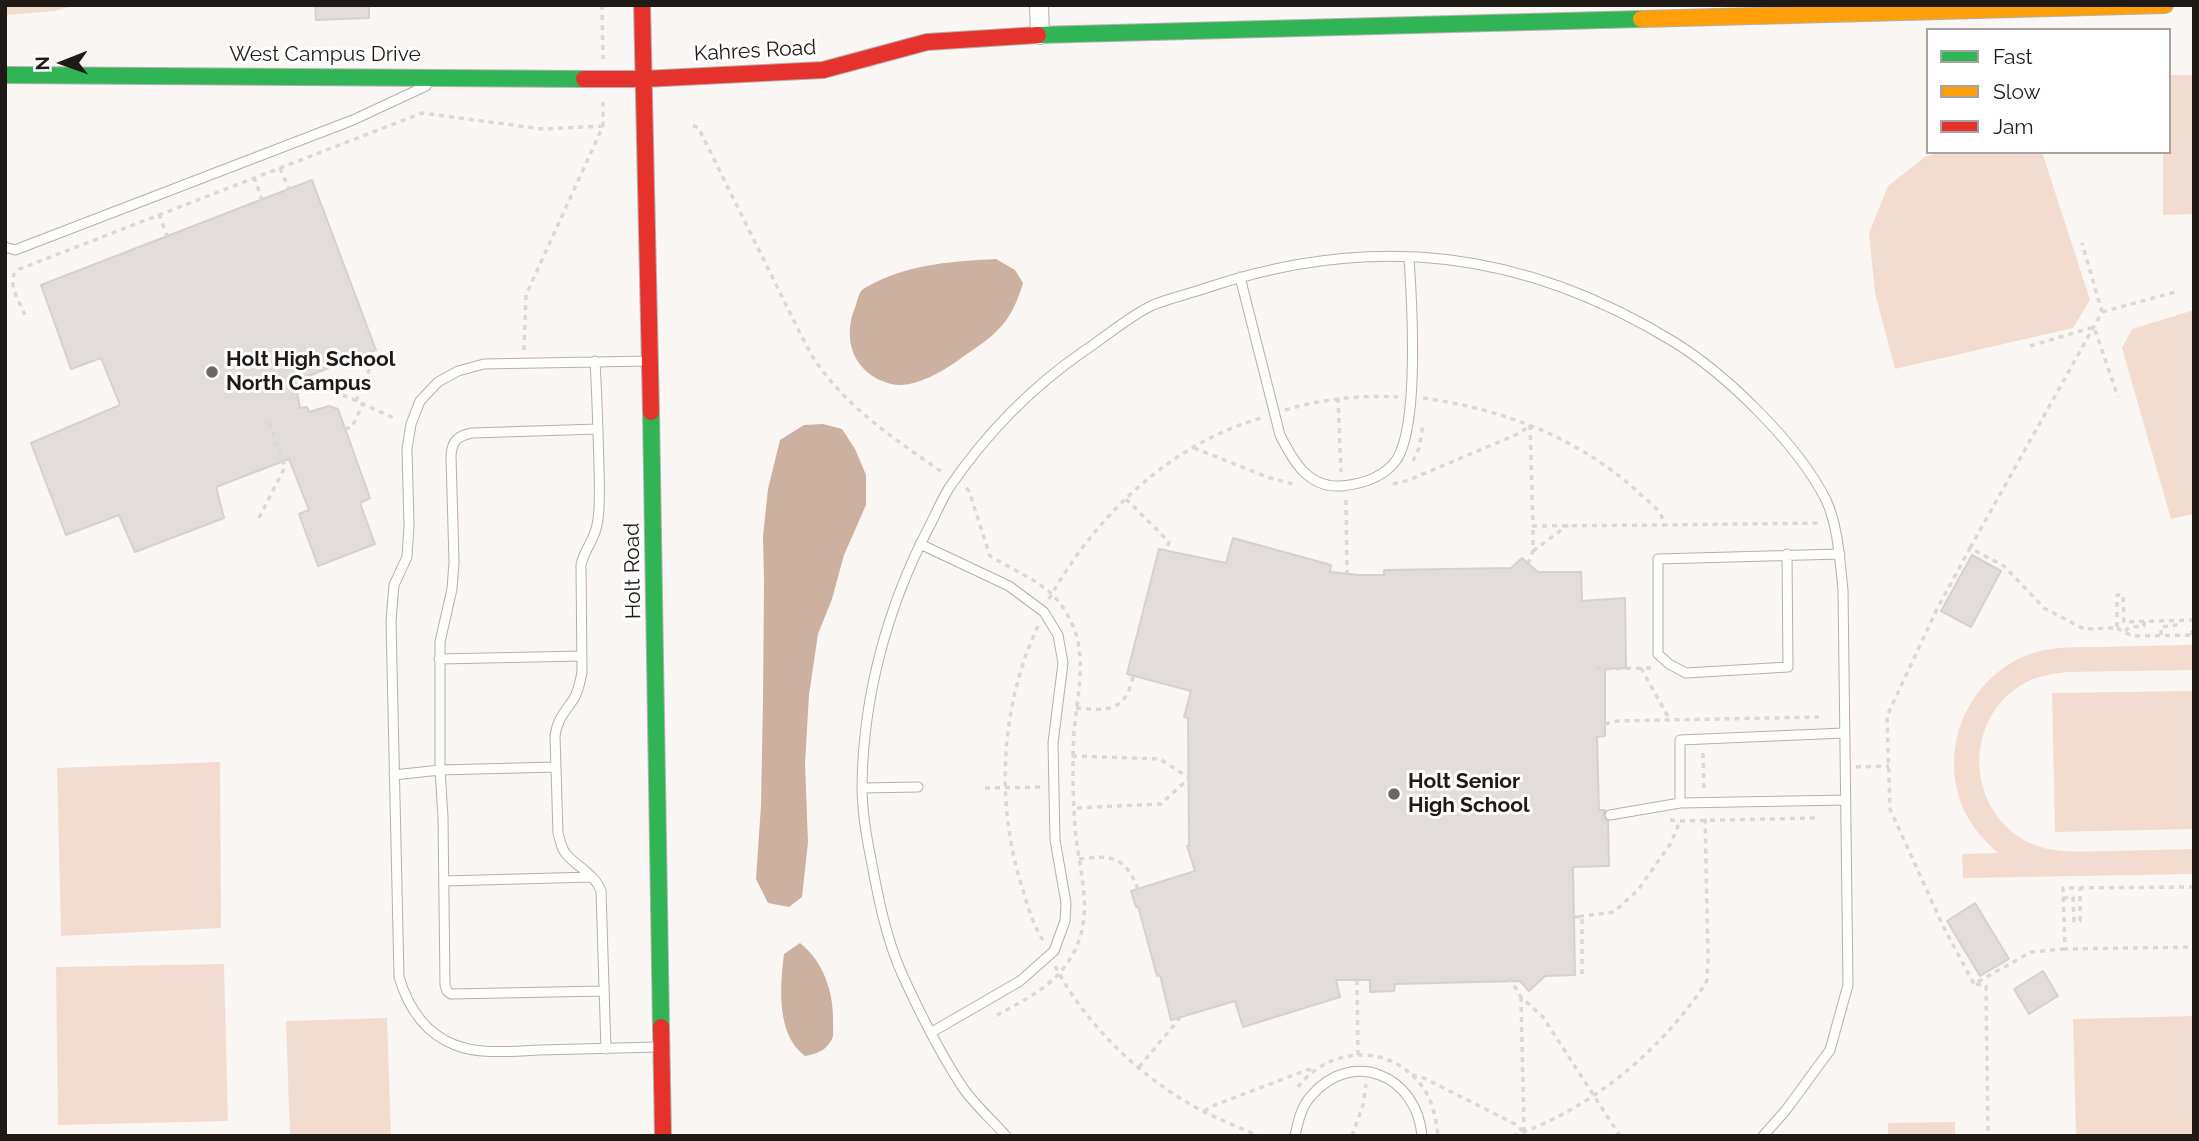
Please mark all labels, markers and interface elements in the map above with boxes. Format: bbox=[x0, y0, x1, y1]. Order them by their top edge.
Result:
north arrow bbox=[28, 28, 98, 98]
legend bbox=[1926, 28, 2171, 154]
street label: Kahres Road bbox=[693, 35, 817, 67]
street label: West Campus Drive bbox=[229, 42, 421, 68]
text: Fast bbox=[1993, 44, 2033, 69]
text: N bbox=[31, 56, 53, 71]
text: Slow bbox=[1993, 79, 2041, 104]
text: Jam bbox=[1993, 114, 2034, 139]
place label: Holt High School North Campus bbox=[226, 347, 395, 397]
marker: Holt High School North Campus bbox=[204, 364, 220, 380]
street label: Holt Road bbox=[620, 523, 646, 619]
place label: Holt Senior High School bbox=[1408, 769, 1530, 819]
marker: Holt Senior High School bbox=[1386, 786, 1402, 802]

